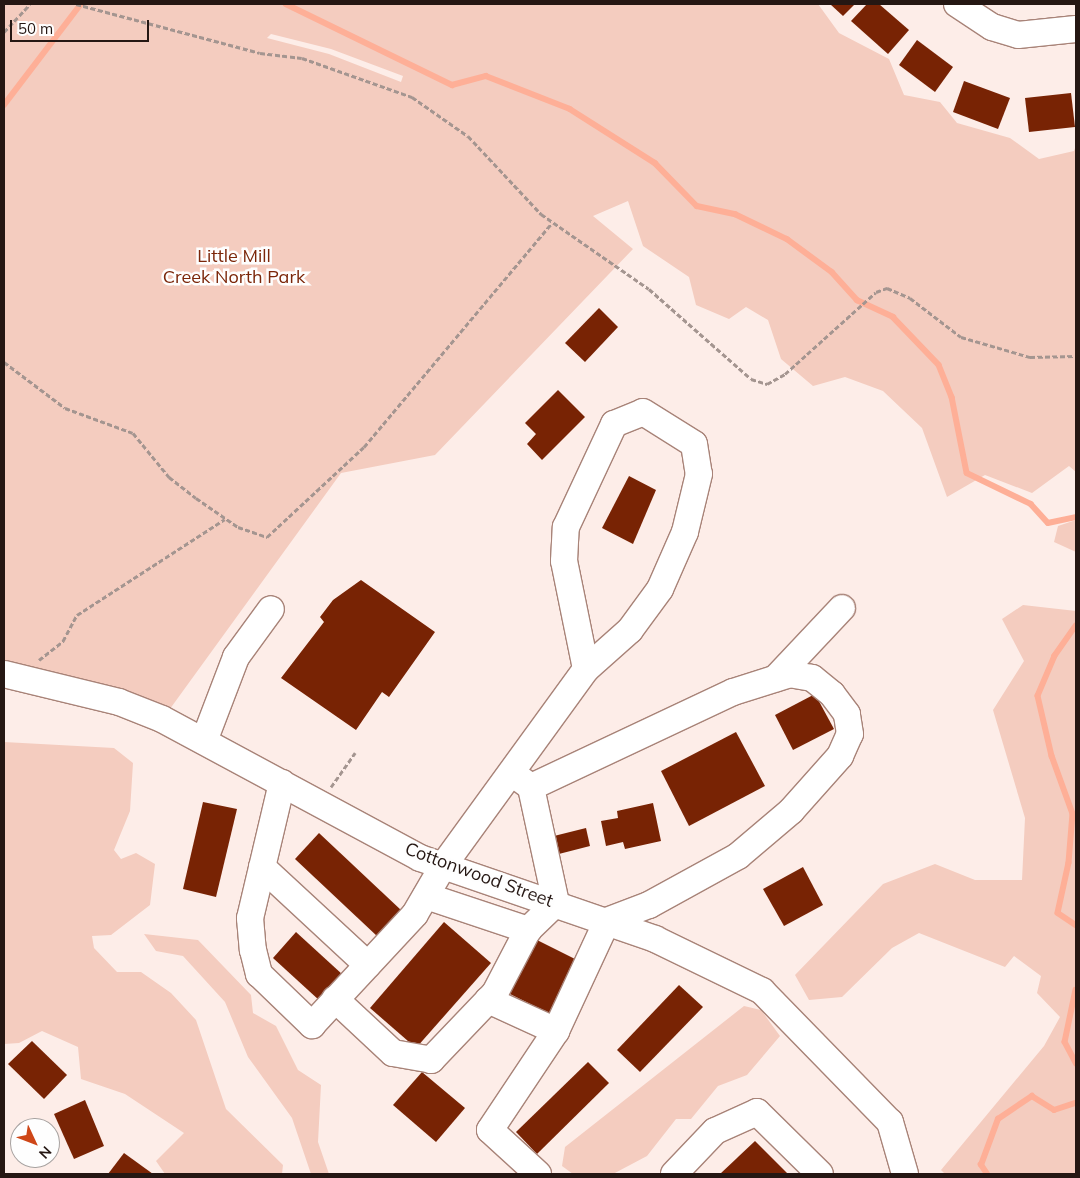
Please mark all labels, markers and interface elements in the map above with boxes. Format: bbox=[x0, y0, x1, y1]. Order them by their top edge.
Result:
scale bar bbox=[12, 10, 151, 42]
text: 50 m bbox=[18, 19, 53, 38]
park label: Little Mill Creek North Park bbox=[163, 246, 305, 288]
street label: Cottonwood Street bbox=[402, 838, 556, 912]
north arrow bbox=[10, 1118, 60, 1168]
text: N bbox=[35, 1143, 55, 1163]

